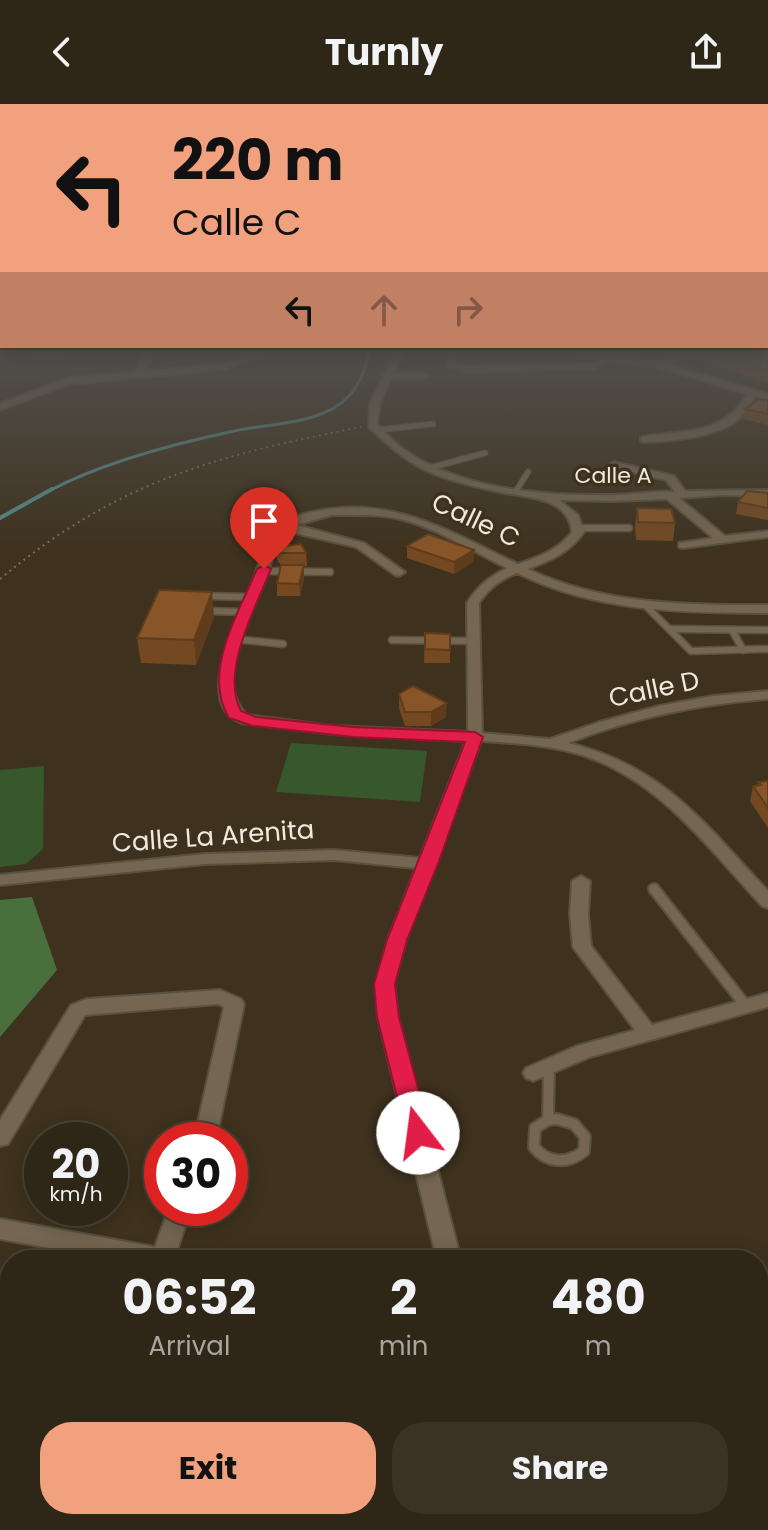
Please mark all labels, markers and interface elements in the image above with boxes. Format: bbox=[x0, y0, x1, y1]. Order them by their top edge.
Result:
text: Turnly bbox=[325, 27, 443, 78]
icon: back bbox=[40, 30, 84, 74]
icon: share bbox=[684, 30, 728, 74]
text: 220 m bbox=[172, 121, 344, 200]
icon: left bbox=[40, 136, 144, 240]
text: Calle C bbox=[172, 197, 302, 248]
icon: left bbox=[278, 288, 322, 332]
icon: ahead bbox=[362, 288, 406, 332]
icon: right bbox=[446, 288, 490, 332]
street label: Calle A bbox=[574, 460, 652, 491]
street label: Calle C bbox=[426, 484, 526, 556]
pin bbox=[230, 487, 298, 569]
icon: arrive bbox=[242, 499, 286, 543]
street label: Calle D bbox=[605, 662, 703, 716]
street label: Calle La Arenita bbox=[111, 811, 315, 861]
position arrow bbox=[376, 1091, 460, 1175]
speed limit sign: 30 bbox=[144, 1122, 248, 1226]
text: 20 bbox=[52, 1136, 100, 1192]
text: km/h bbox=[49, 1180, 103, 1208]
text: 06:52 bbox=[122, 1264, 256, 1331]
text: 2 bbox=[390, 1264, 417, 1331]
text: 480 bbox=[551, 1264, 646, 1331]
text: Arrival bbox=[148, 1328, 230, 1364]
text: min bbox=[379, 1328, 429, 1364]
text: m bbox=[585, 1328, 612, 1364]
button: Exit bbox=[40, 1422, 376, 1514]
button: Share bbox=[392, 1422, 728, 1514]

